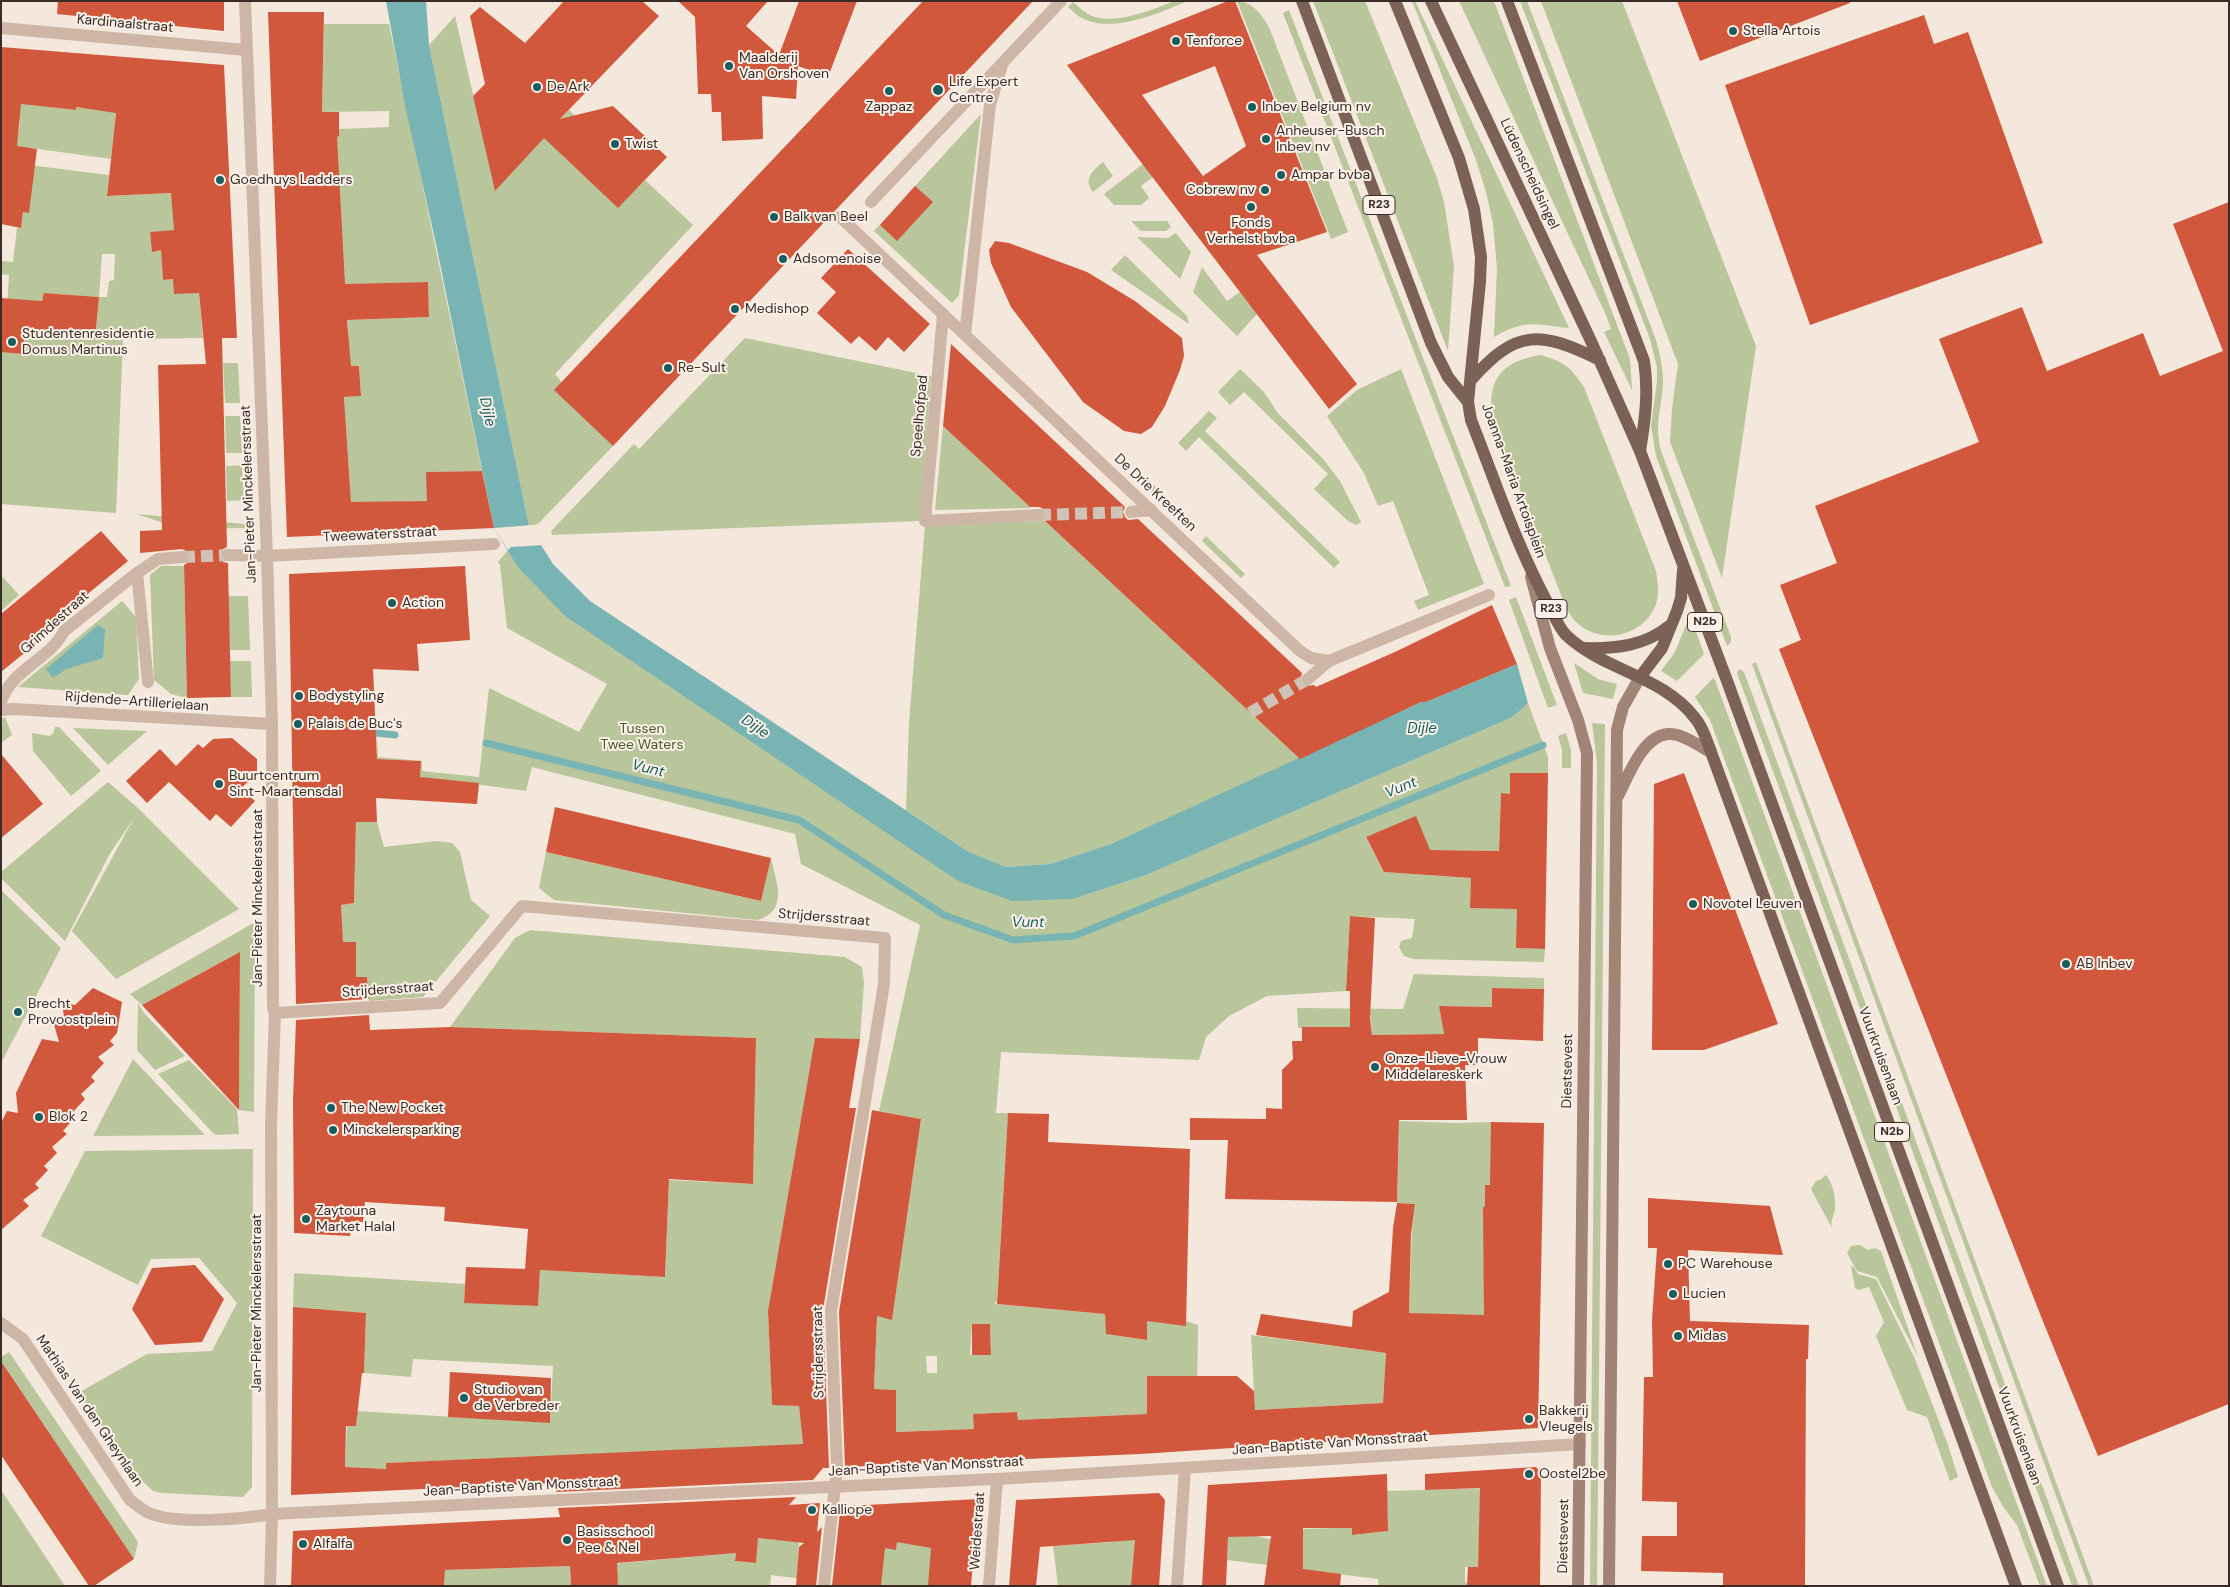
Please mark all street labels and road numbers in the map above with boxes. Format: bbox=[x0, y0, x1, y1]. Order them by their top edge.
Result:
street label: Kardinaalstraat bbox=[76, 11, 174, 37]
street label: Lüdenscheidsingel bbox=[1496, 116, 1562, 232]
road number: R23 bbox=[1363, 196, 1395, 214]
street label: Speelhofpad bbox=[908, 374, 932, 458]
street label: Joanna-Maria Artoisplein bbox=[1477, 401, 1549, 561]
street label: Jan-Pieter Minckelersstraat bbox=[237, 405, 261, 583]
street label: De Drie Kreeften bbox=[1110, 451, 1200, 535]
street label: Tweewatersstraat bbox=[322, 524, 438, 546]
street label: Grimdestraat bbox=[17, 588, 93, 658]
road number: R23 bbox=[1535, 600, 1567, 618]
road number: N2b bbox=[1688, 612, 1722, 632]
street label: Rijdende-Artillerielaan bbox=[65, 689, 209, 715]
street label: Jan-Pieter Minckelersstraat bbox=[250, 809, 266, 987]
street label: Strijdersstraat bbox=[777, 906, 871, 930]
street label: Strijdersstraat bbox=[341, 978, 435, 1002]
street label: Vuurkruisenlaan bbox=[1854, 1005, 1906, 1107]
street label: Diestsevest bbox=[1559, 1033, 1577, 1109]
road number: N2b bbox=[1874, 1122, 1910, 1142]
street label: Jan-Pieter Minckelersstraat bbox=[249, 1214, 265, 1392]
street label: Strijdersstraat bbox=[810, 1306, 828, 1398]
street label: Mathias Van den Gheynlaan bbox=[32, 1332, 146, 1490]
street label: Vuurkruisenlaan bbox=[1993, 1385, 2045, 1487]
street label: Jean-Baptiste Van Monsstraat bbox=[1232, 1429, 1428, 1459]
street label: Jean-Baptiste Van Monsstraat bbox=[828, 1453, 1024, 1481]
street label: Jean-Baptiste Van Monsstraat bbox=[423, 1473, 619, 1501]
street label: Weidestraat bbox=[967, 1491, 989, 1571]
street label: Diestsevest bbox=[1555, 1498, 1573, 1574]

